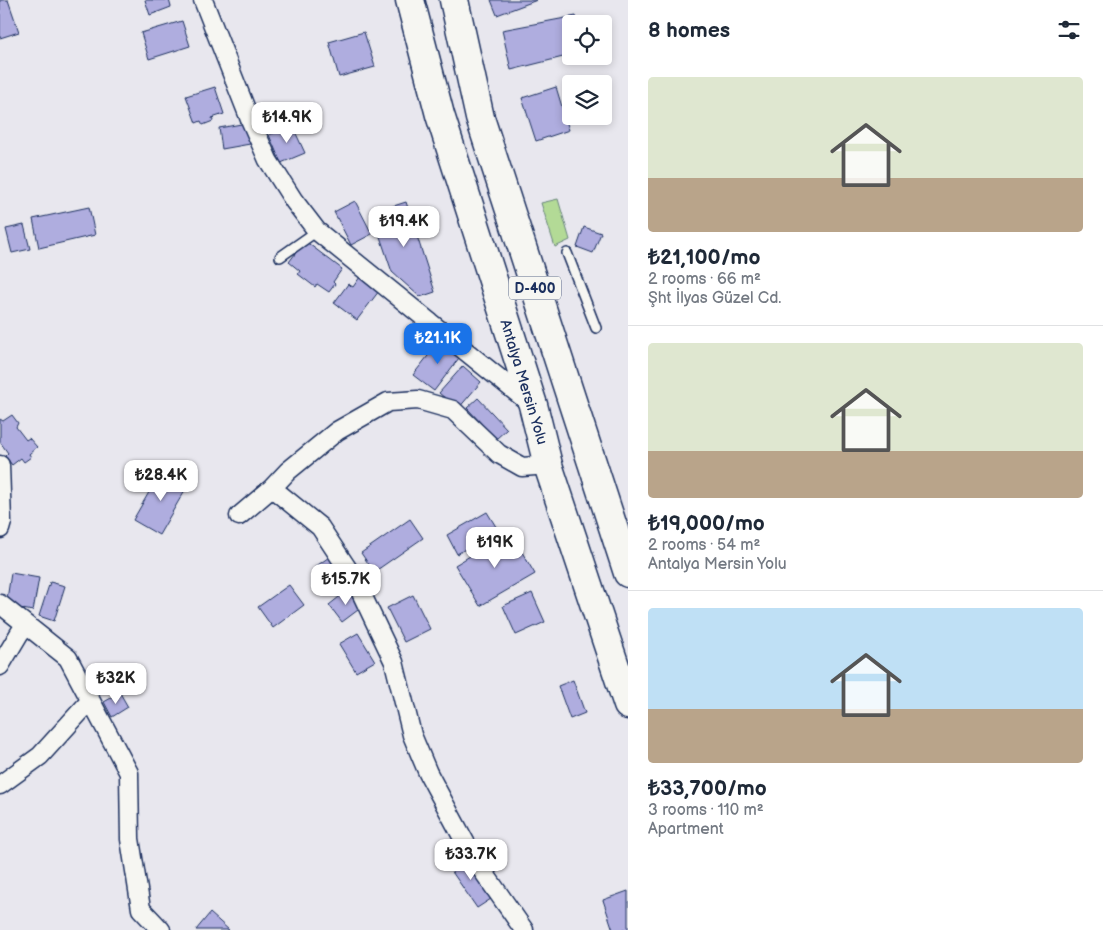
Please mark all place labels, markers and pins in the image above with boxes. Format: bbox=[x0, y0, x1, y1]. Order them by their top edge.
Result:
pin: ₺14.9K bbox=[246, 102, 328, 144]
pin: ₺19.4K bbox=[363, 206, 445, 248]
pin: ₺21.1K bbox=[397, 322, 479, 365]
pin: ₺28.4K bbox=[120, 460, 202, 502]
pin: ₺19K bbox=[465, 526, 525, 569]
pin: ₺15.7K bbox=[305, 564, 387, 606]
pin: ₺32K bbox=[86, 662, 146, 705]
pin: ₺33.7K bbox=[430, 838, 512, 881]

